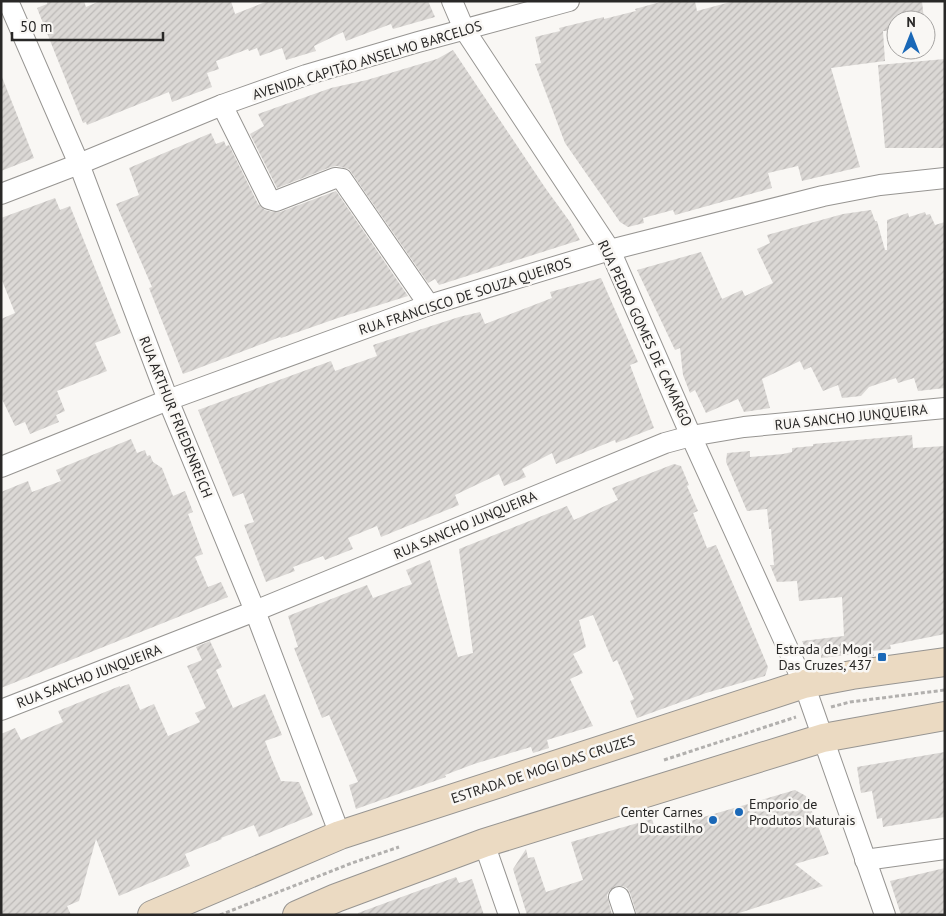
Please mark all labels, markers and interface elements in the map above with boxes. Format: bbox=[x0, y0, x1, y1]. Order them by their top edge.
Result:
scale bar bbox=[12, 10, 164, 42]
north arrow bbox=[886, 10, 936, 60]
text: N bbox=[906, 13, 916, 31]
street label: AVENIDA CAPITÃO ANSELMO BARCELOS bbox=[250, 16, 484, 104]
text: 50 m bbox=[20, 17, 53, 36]
street label: RUA PEDRO GOMES DE CAMARGO bbox=[594, 237, 696, 429]
street label: RUA FRANCISCO DE SOUZA QUEIROS bbox=[356, 253, 574, 339]
street label: RUA ARTHUR FRIEDENREICH bbox=[135, 333, 217, 501]
street label: RUA SANCHO JUNQUEIRA bbox=[774, 400, 929, 434]
street label: RUA SANCHO JUNQUEIRA bbox=[391, 486, 540, 563]
street label: RUA SANCHO JUNQUEIRA bbox=[14, 640, 165, 712]
place label: Estrada de Mogi Das Cruzes, 437 bbox=[776, 640, 872, 674]
marker: Estrada de Mogi Das Cruzes, 437 bbox=[876, 651, 888, 663]
street label: ESTRADA DE MOGI DAS CRUZES bbox=[449, 731, 637, 807]
place label: Emporio de Produtos Naturais bbox=[749, 795, 856, 829]
place label: Center Carnes Ducastilho bbox=[620, 803, 703, 837]
marker: Emporio de Produtos Naturais bbox=[733, 806, 745, 818]
marker: Center Carnes Ducastilho bbox=[707, 814, 719, 826]

